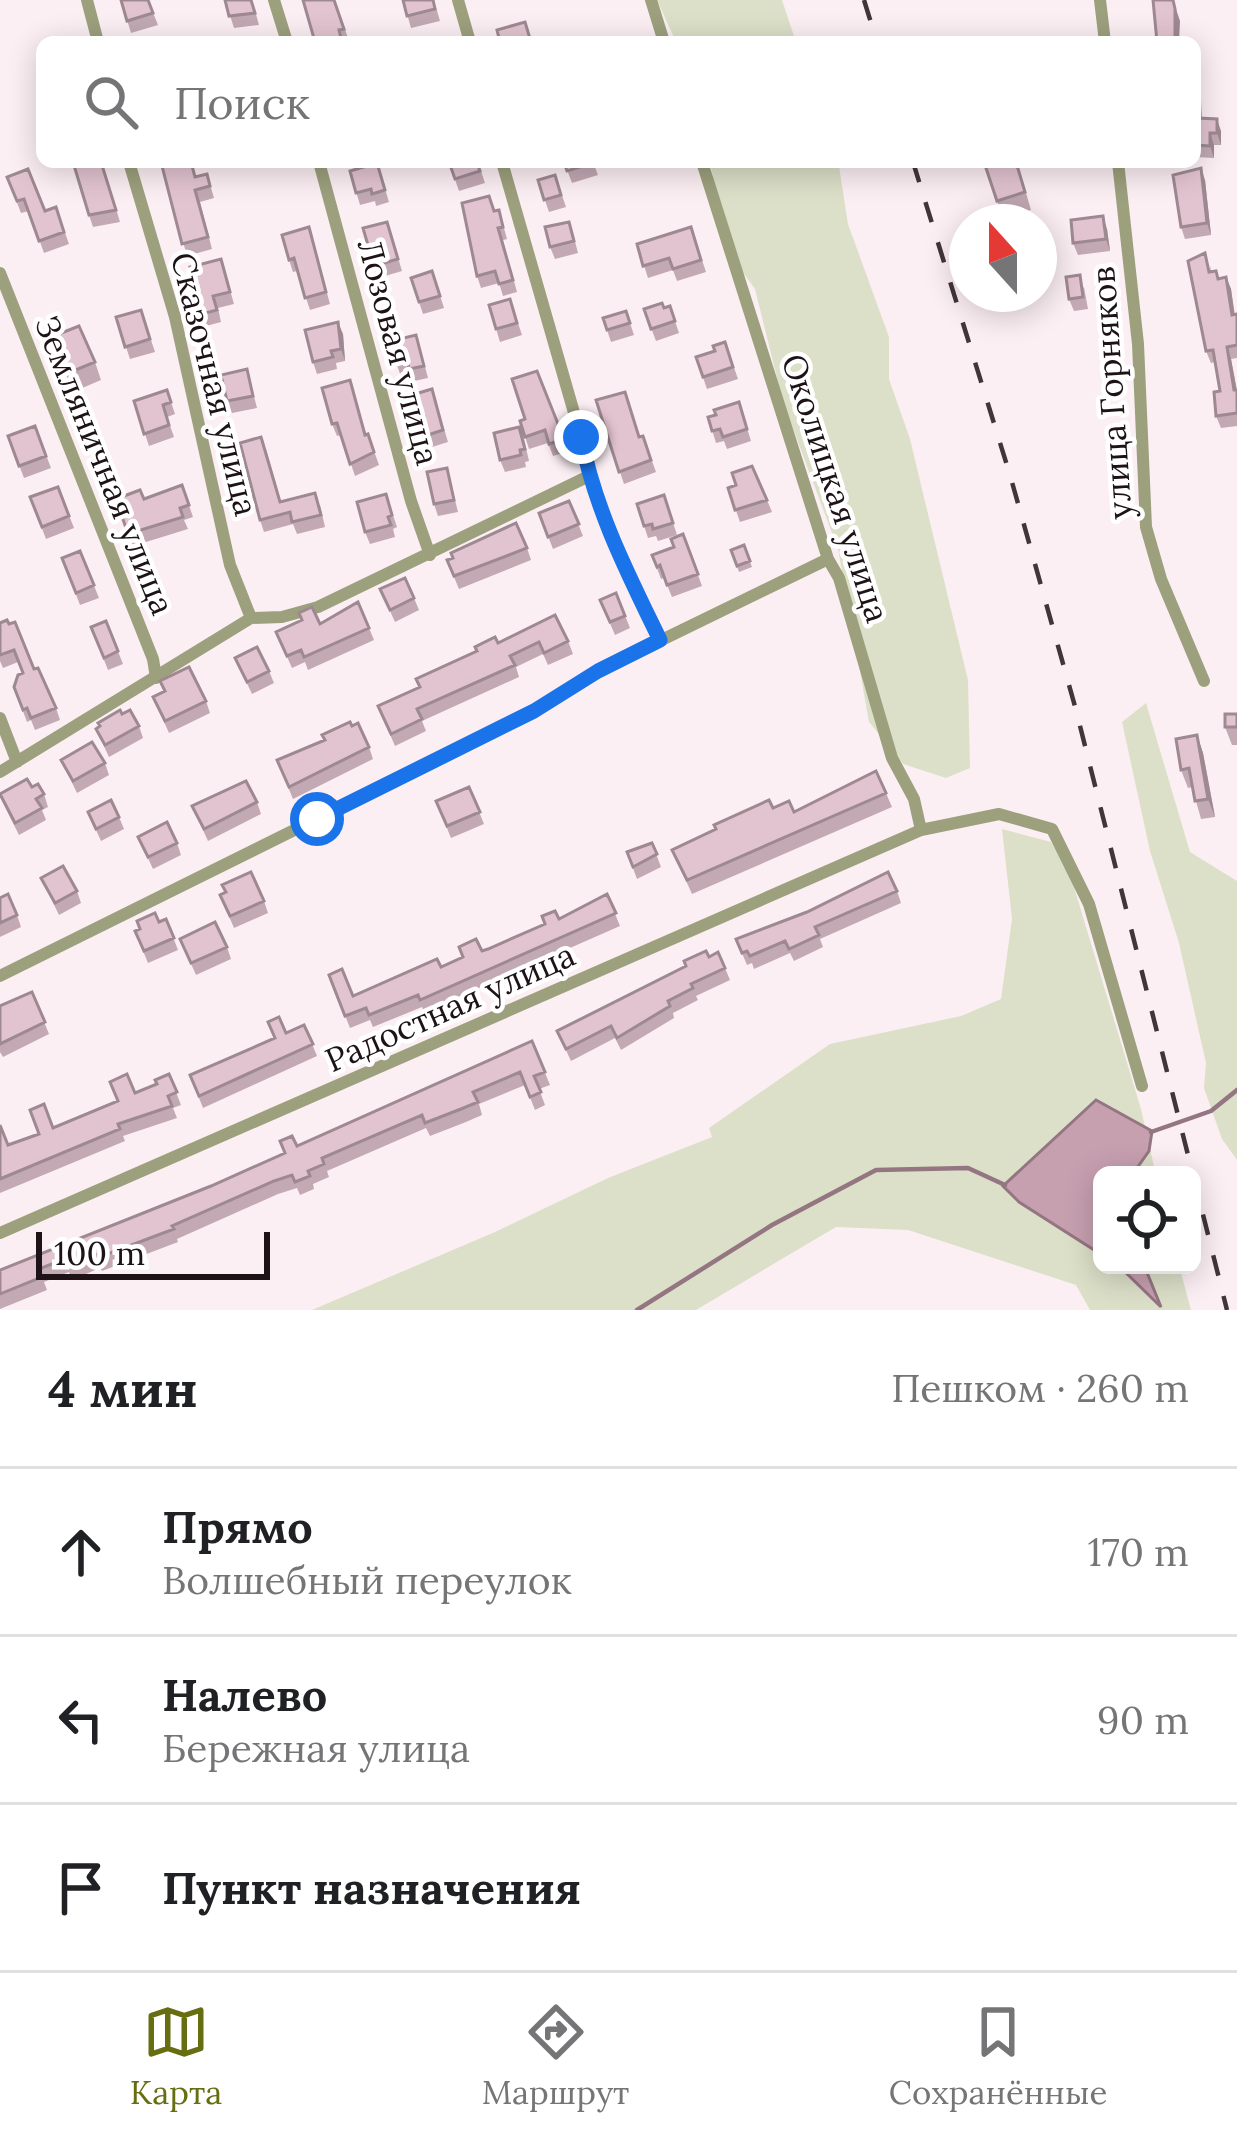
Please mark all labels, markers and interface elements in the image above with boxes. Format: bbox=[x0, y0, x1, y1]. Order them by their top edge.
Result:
search box bbox=[36, 36, 1201, 168]
icon: search bbox=[78, 69, 144, 135]
text: Поиск bbox=[174, 74, 310, 131]
north arrow bbox=[949, 204, 1057, 312]
street label: Лозовая улица bbox=[349, 235, 449, 469]
street label: Сказочная улица bbox=[162, 248, 268, 520]
street label: улица Горняков bbox=[1081, 265, 1141, 521]
street label: Земляничная улица bbox=[26, 309, 184, 621]
street label: Околицкая улица bbox=[773, 348, 899, 628]
route end bbox=[554, 410, 608, 464]
route start bbox=[290, 792, 344, 846]
street label: Радостная улица bbox=[319, 933, 581, 1081]
map controls bbox=[1093, 1166, 1201, 1274]
button: locate bbox=[1093, 1166, 1201, 1274]
scale bar bbox=[36, 1226, 270, 1279]
text: 100 m bbox=[54, 1232, 145, 1274]
text: 4 мин bbox=[48, 1356, 198, 1421]
text: Пешком · 260 m bbox=[891, 1363, 1189, 1413]
text: Прямо bbox=[162, 1498, 313, 1555]
icon: ahead bbox=[48, 1519, 114, 1585]
text: 170 m bbox=[1087, 1527, 1189, 1577]
text: Волшебный переулок bbox=[162, 1555, 572, 1605]
text: Налево bbox=[162, 1666, 327, 1723]
icon: left bbox=[48, 1687, 114, 1753]
text: 90 m bbox=[1097, 1695, 1189, 1745]
text: Бережная улица bbox=[162, 1723, 470, 1773]
icon: arrive bbox=[48, 1855, 114, 1921]
text: Пункт назначения bbox=[162, 1859, 581, 1916]
tab: Карта bbox=[130, 1999, 222, 2113]
tab: Маршрут bbox=[482, 1999, 629, 2113]
tab: Сохранённые bbox=[889, 1999, 1107, 2113]

